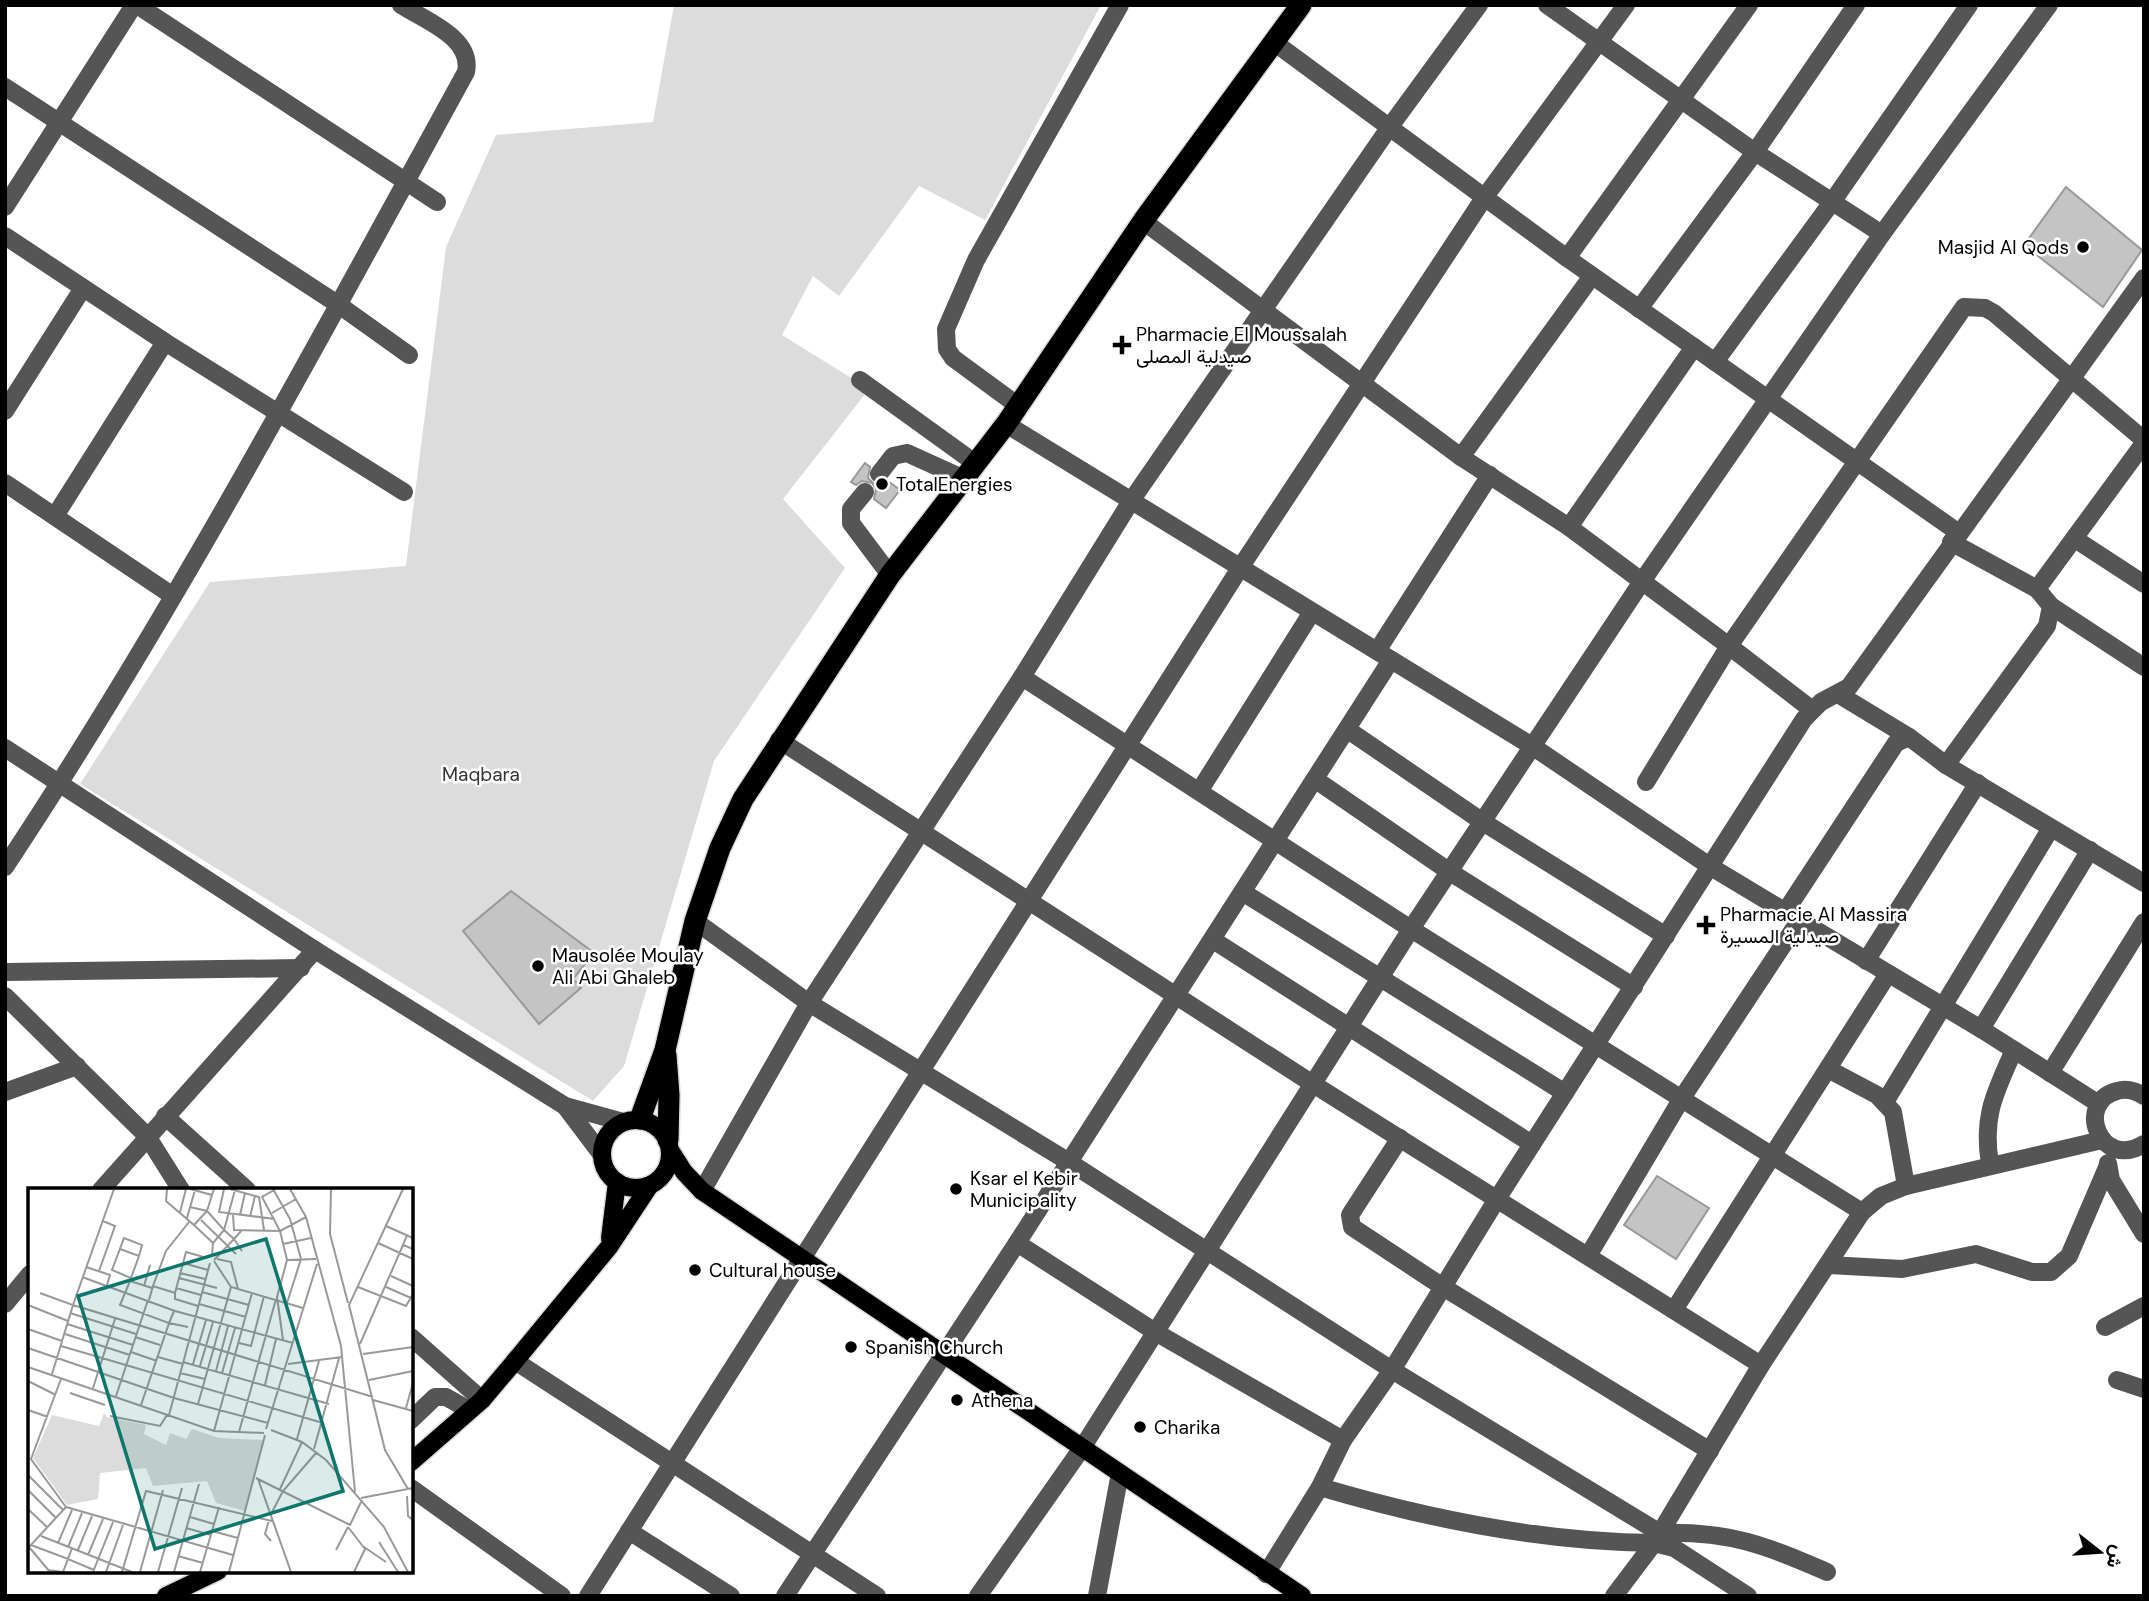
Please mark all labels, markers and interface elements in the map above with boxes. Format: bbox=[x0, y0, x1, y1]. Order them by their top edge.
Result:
place label: Masjid Al Qods bbox=[1938, 235, 2069, 260]
marker: Masjid Al Qods bbox=[2075, 239, 2091, 255]
place label: Pharmacie El Moussalah صيدلية المصلى bbox=[1136, 322, 1347, 369]
marker: Pharmacie El Moussalah صيدلية المصلى bbox=[1114, 337, 1130, 353]
place label: TotalEnergies bbox=[896, 472, 1013, 497]
marker: TotalEnergies bbox=[874, 476, 890, 492]
park label: Maqbara bbox=[442, 762, 520, 787]
place label: Pharmacie Al Massira صيدلية المسيرة bbox=[1720, 902, 1907, 949]
marker: Pharmacie Al Massira صيدلية المسيرة bbox=[1698, 917, 1714, 933]
place label: Mausolée Moulay Ali Abi Ghaleb bbox=[552, 943, 704, 990]
marker: Mausolée Moulay Ali Abi Ghaleb bbox=[530, 958, 546, 974]
place label: Ksar el Kebir Municipality bbox=[970, 1166, 1078, 1213]
marker: Ksar el Kebir Municipality bbox=[948, 1181, 964, 1197]
inset map bbox=[28, 1188, 413, 1573]
place label: Cultural house bbox=[709, 1258, 836, 1283]
marker: Cultural house bbox=[687, 1262, 703, 1278]
place label: Spanish Church bbox=[865, 1335, 1003, 1360]
marker: Spanish Church bbox=[843, 1339, 859, 1355]
place label: Athena bbox=[971, 1388, 1033, 1413]
marker: Athena bbox=[949, 1392, 965, 1408]
place label: Charika bbox=[1154, 1415, 1220, 1440]
marker: Charika bbox=[1132, 1419, 1148, 1435]
north arrow bbox=[2065, 1517, 2135, 1587]
text: ش bbox=[2100, 1542, 2131, 1572]

